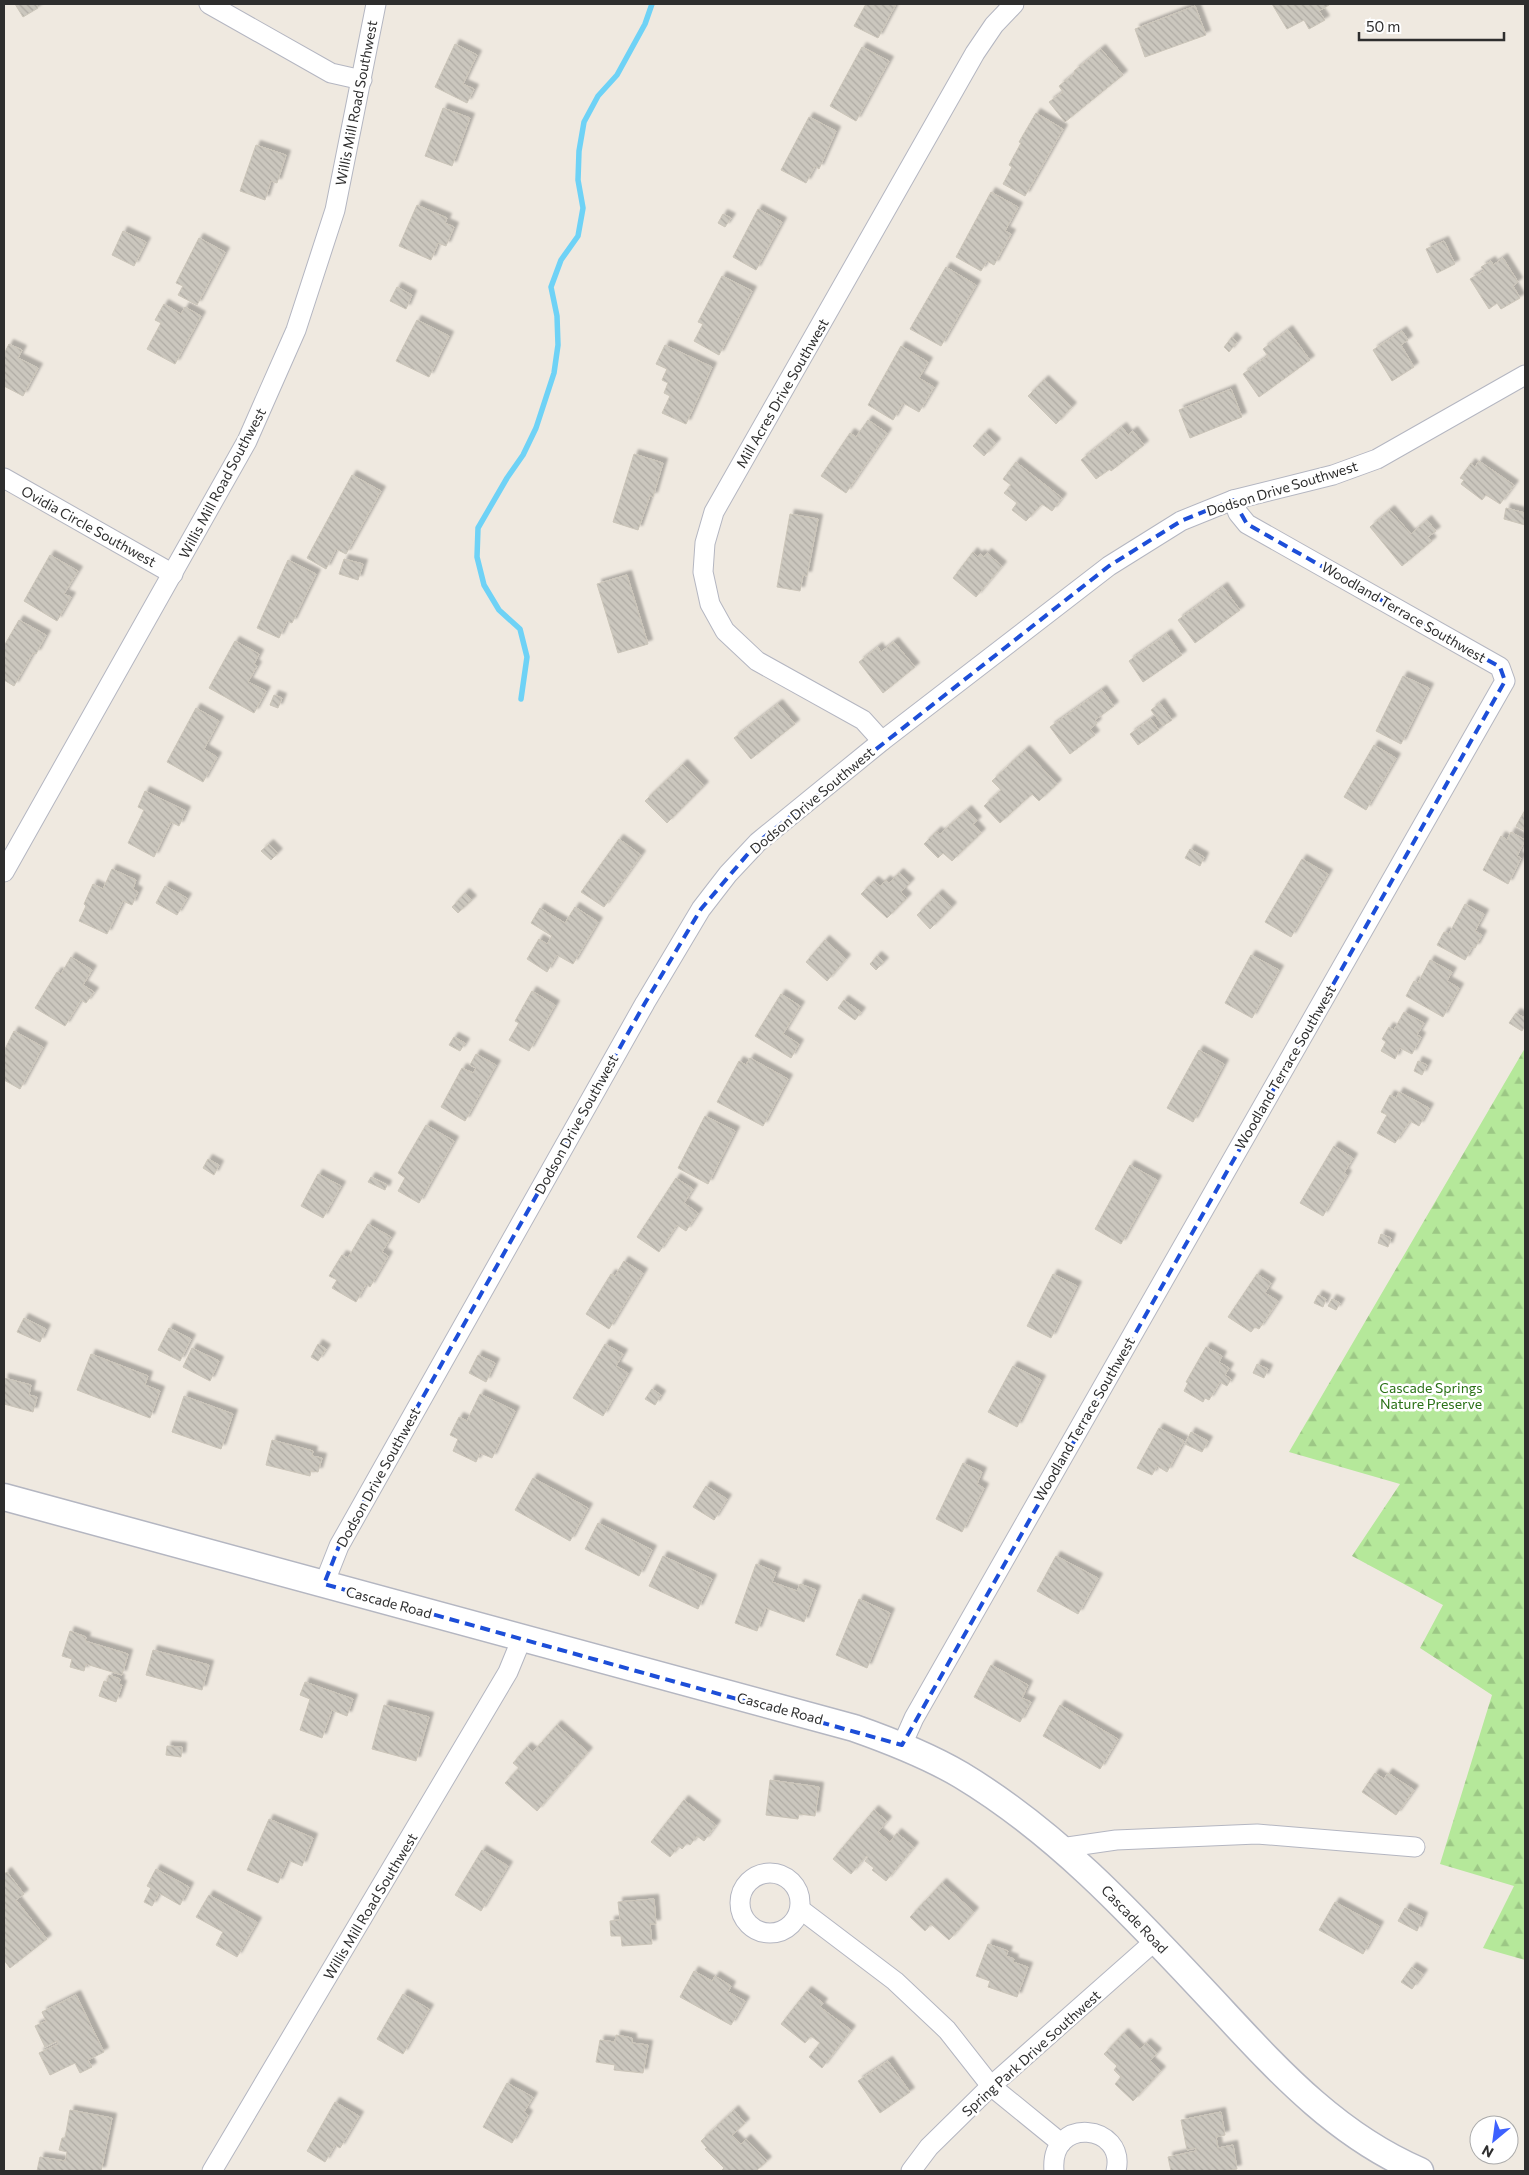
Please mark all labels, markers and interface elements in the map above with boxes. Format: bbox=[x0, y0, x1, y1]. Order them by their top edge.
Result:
scale bar bbox=[1359, 10, 1504, 42]
text: 50 m bbox=[1366, 17, 1400, 35]
street label: Willis Mill Road Southwest bbox=[332, 19, 380, 187]
street label: Mill Acres Drive Southwest bbox=[732, 315, 832, 471]
street label: Willis Mill Road Southwest bbox=[175, 405, 269, 561]
street label: Dodson Drive Southwest bbox=[1204, 457, 1360, 519]
street label: Ovidia Circle Southwest bbox=[19, 482, 160, 570]
street label: Woodland Terrace Southwest bbox=[1319, 558, 1489, 666]
street label: Dodson Drive Southwest bbox=[746, 743, 878, 857]
street label: Woodland Terrace Southwest bbox=[1231, 982, 1339, 1152]
street label: Dodson Drive Southwest bbox=[530, 1051, 622, 1197]
street label: Woodland Terrace Southwest bbox=[1030, 1334, 1138, 1504]
park label: Cascade Springs Nature Preserve bbox=[1379, 1379, 1483, 1412]
street label: Dodson Drive Southwest bbox=[332, 1404, 424, 1550]
street label: Cascade Road bbox=[344, 1582, 434, 1622]
street label: Cascade Road bbox=[735, 1688, 825, 1728]
street label: Willis Mill Road Southwest bbox=[319, 1829, 421, 1982]
street label: Cascade Road bbox=[1098, 1881, 1172, 1957]
street label: Spring Park Drive Southwest bbox=[958, 1986, 1104, 2120]
north arrow bbox=[1469, 2115, 1519, 2165]
text: N bbox=[1479, 2142, 1496, 2162]

